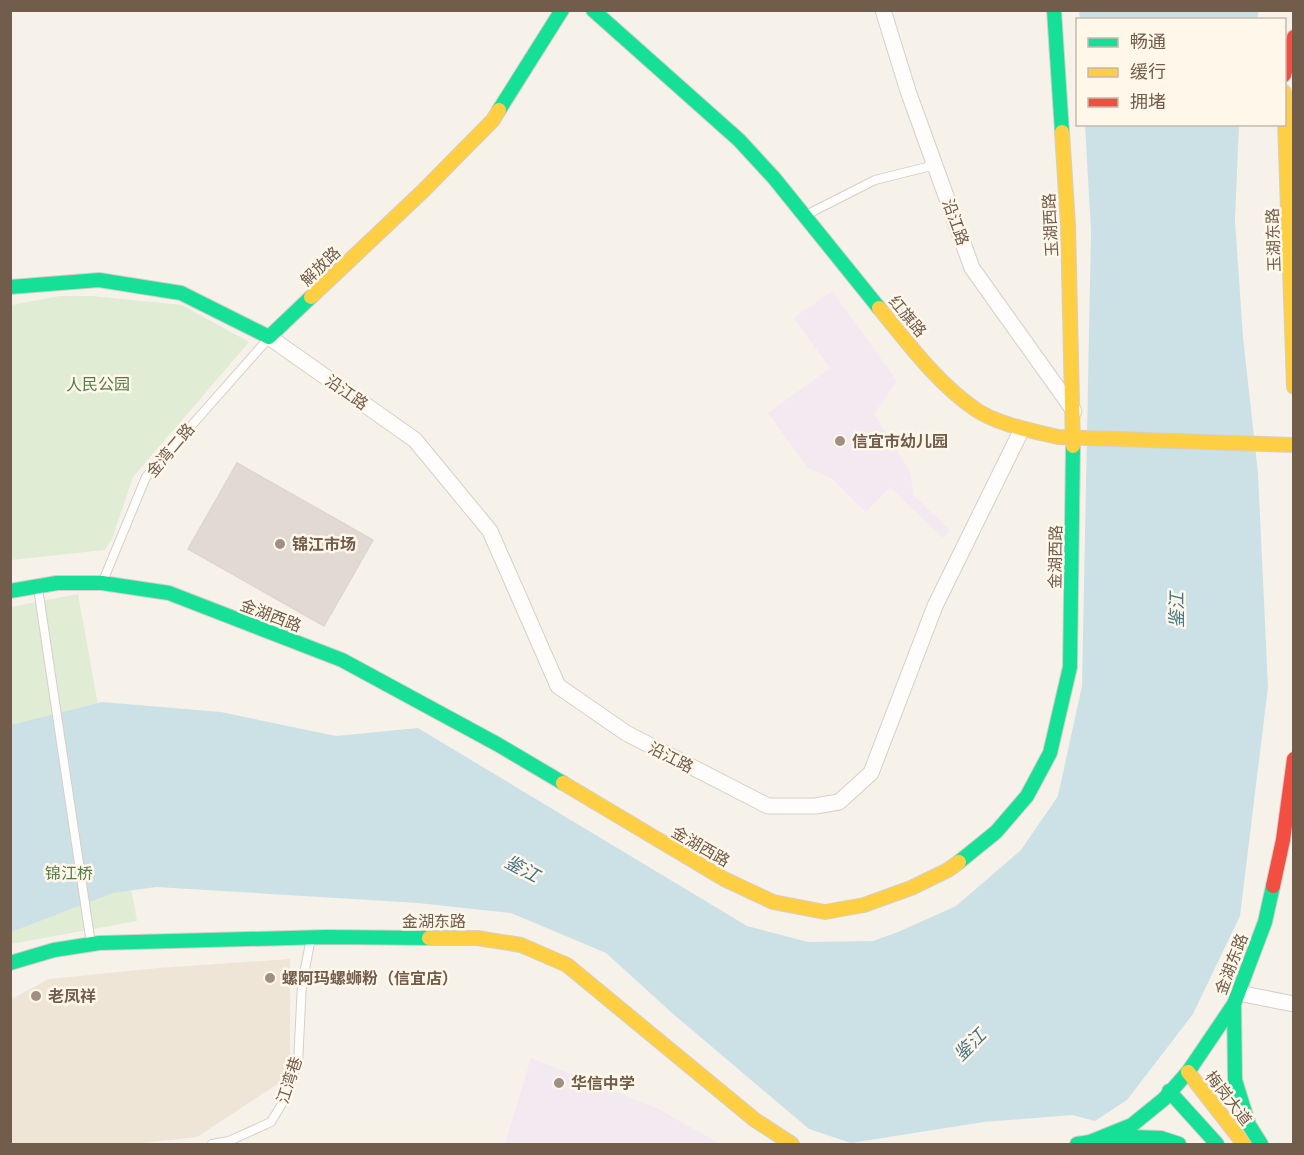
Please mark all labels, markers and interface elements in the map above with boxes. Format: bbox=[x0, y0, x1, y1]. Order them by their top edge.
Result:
legend bbox=[1076, 18, 1286, 126]
text: 畅通 bbox=[1130, 30, 1166, 53]
text: 缓行 bbox=[1130, 60, 1166, 83]
text: 拥堵 bbox=[1130, 90, 1166, 113]
street label: 玉湖西路 bbox=[1038, 193, 1062, 257]
street label: 沿江路 bbox=[938, 196, 974, 248]
street label: 玉湖东路 bbox=[1262, 208, 1284, 272]
street label: 解放路 bbox=[296, 242, 344, 290]
street label: 红旗路 bbox=[885, 291, 931, 341]
street label: 沿江路 bbox=[322, 370, 372, 414]
park label: 人民公园 bbox=[66, 374, 130, 394]
street label: 金湾二路 bbox=[142, 419, 198, 481]
place label: 信宜市幼儿园 bbox=[852, 431, 948, 451]
marker: 信宜市幼儿园 bbox=[833, 434, 847, 448]
street label: 金湖西路 bbox=[1044, 525, 1066, 589]
place label: 锦江市场 bbox=[292, 534, 356, 554]
marker: 锦江市场 bbox=[273, 537, 287, 551]
water label: 鉴江 bbox=[1165, 590, 1188, 628]
street label: 金湖西路 bbox=[238, 594, 304, 636]
street label: 沿江路 bbox=[645, 737, 697, 777]
street label: 金湖西路 bbox=[668, 821, 734, 871]
water label: 鉴江 bbox=[501, 850, 545, 888]
park label: 锦江桥 bbox=[45, 863, 93, 883]
street label: 金湖东路 bbox=[402, 911, 466, 931]
street label: 金湖东路 bbox=[1210, 931, 1252, 997]
place label: 螺阿玛螺蛳粉（信宜店） bbox=[282, 968, 458, 988]
marker: 螺阿玛螺蛳粉（信宜店） bbox=[263, 971, 277, 985]
place label: 老凤祥 bbox=[48, 986, 96, 1006]
marker: 老凤祥 bbox=[29, 989, 43, 1003]
water label: 鉴江 bbox=[949, 1022, 992, 1066]
street label: 江湾巷 bbox=[272, 1054, 306, 1106]
street label: 梅岗大道 bbox=[1201, 1067, 1257, 1129]
place label: 华信中学 bbox=[571, 1073, 635, 1093]
marker: 华信中学 bbox=[552, 1076, 566, 1090]

